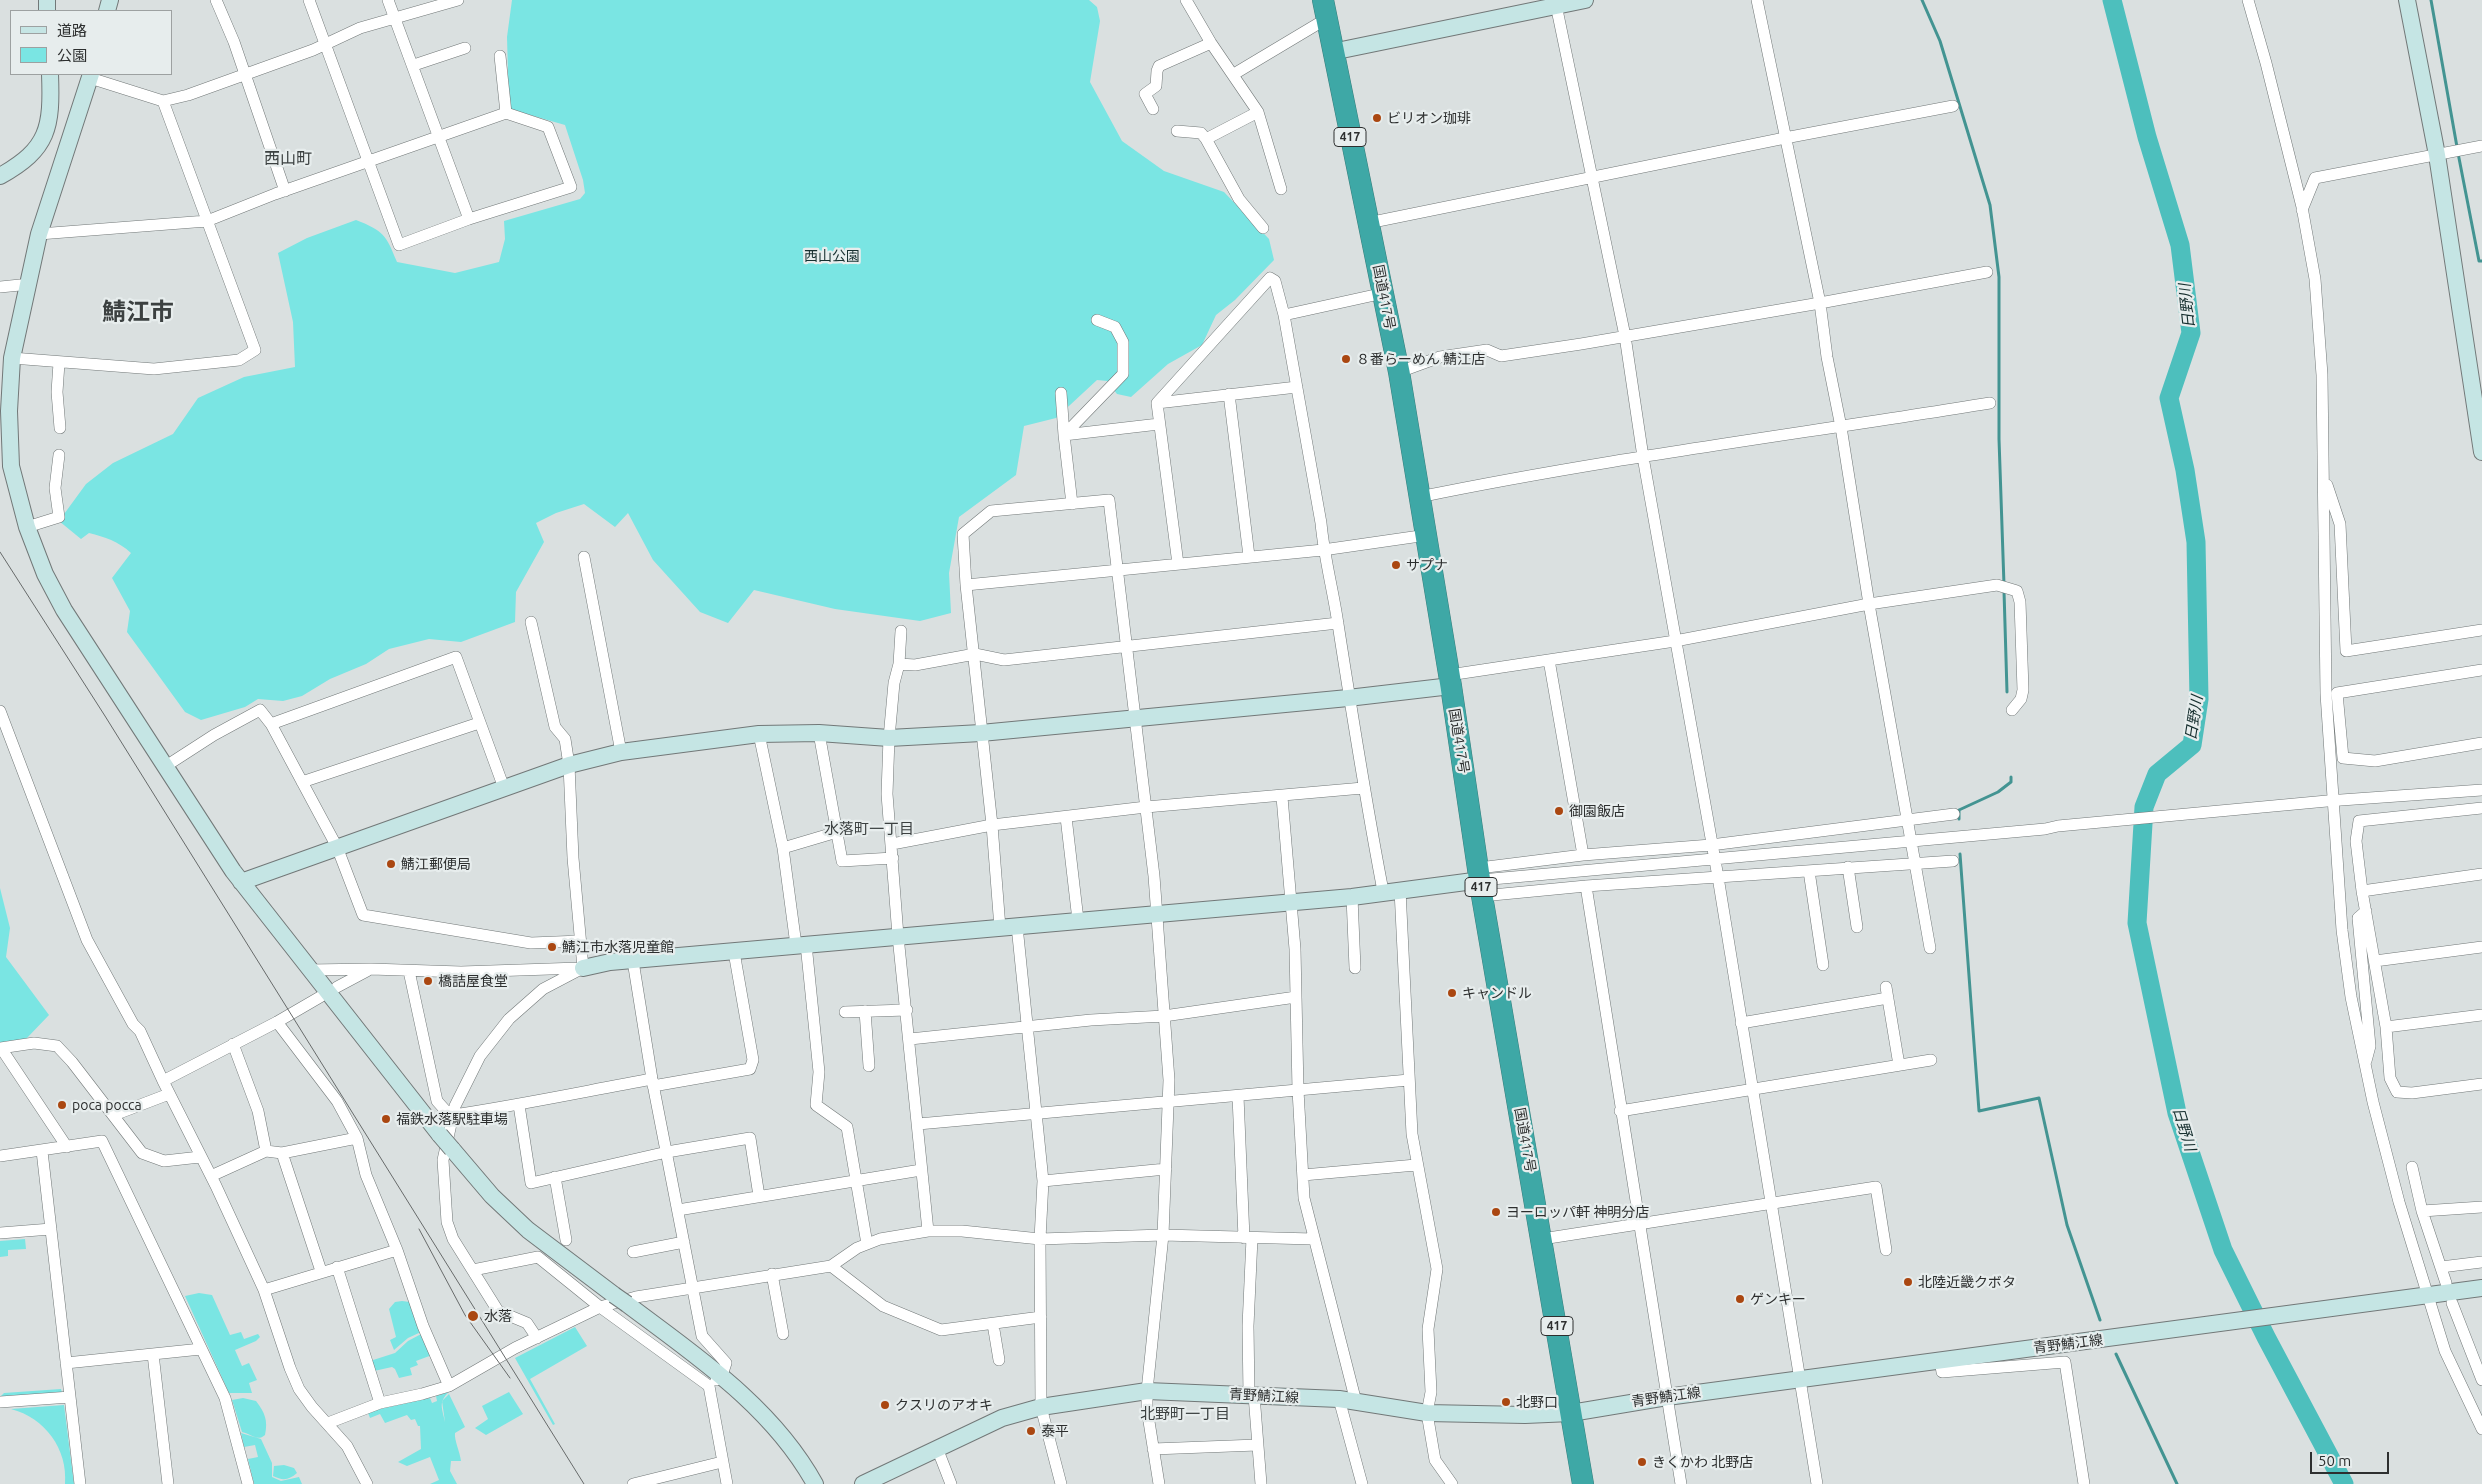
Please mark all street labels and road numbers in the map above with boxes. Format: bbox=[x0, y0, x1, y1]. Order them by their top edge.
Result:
road number: 417 bbox=[1334, 128, 1366, 146]
street label: 国道417号 bbox=[1369, 263, 1399, 331]
street label: 国道417号 bbox=[1446, 707, 1472, 775]
road number: 417 bbox=[1465, 878, 1497, 896]
street label: 国道417号 bbox=[1511, 1106, 1539, 1174]
road number: 417 bbox=[1541, 1316, 1573, 1335]
street label: 青野鯖江線 bbox=[2032, 1331, 2104, 1357]
street label: 青野鯖江線 bbox=[1630, 1384, 1702, 1410]
street label: 青野鯖江線 bbox=[1229, 1386, 1299, 1406]

